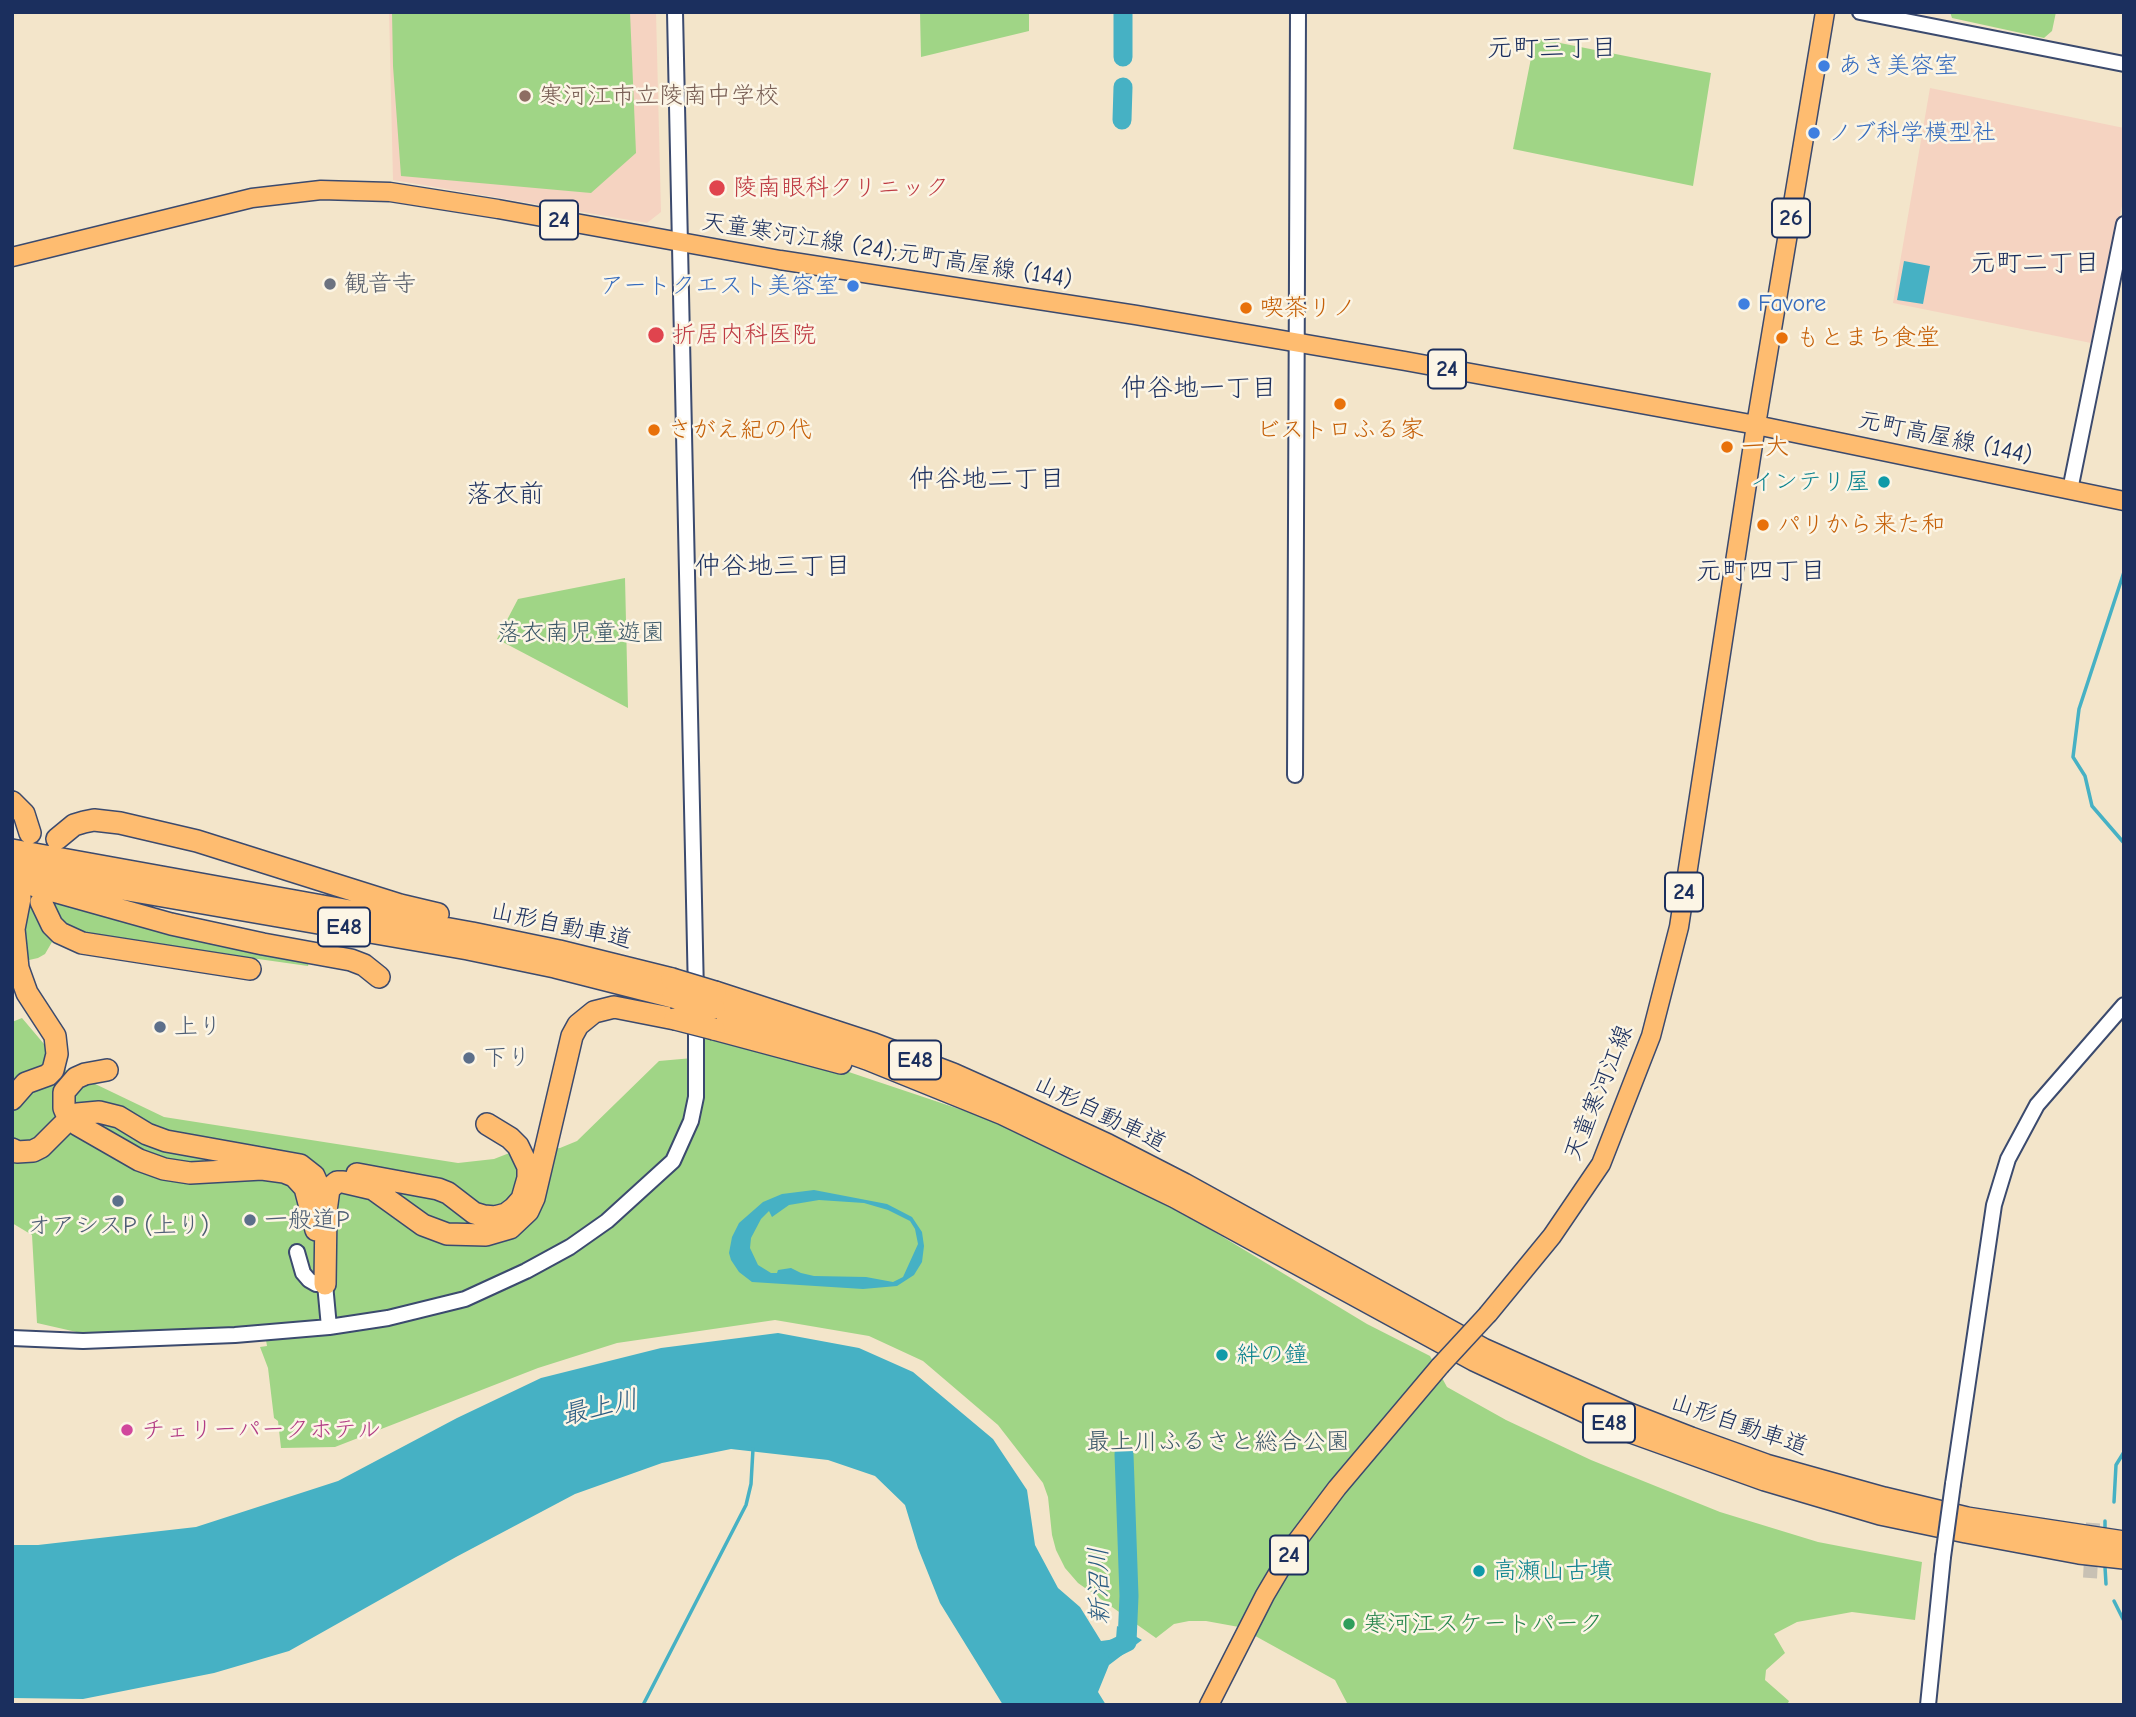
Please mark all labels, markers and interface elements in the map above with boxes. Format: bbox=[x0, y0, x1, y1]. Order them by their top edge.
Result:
district label: 元町三丁目 bbox=[1487, 33, 1617, 65]
place label: あき美容室 bbox=[1838, 52, 1958, 80]
marker: あき美容室 bbox=[1816, 58, 1832, 74]
place label: 寒河江市立陵南中学校 bbox=[539, 82, 779, 110]
marker: 寒河江市立陵南中学校 bbox=[517, 88, 533, 104]
place label: ノブ科学模型社 bbox=[1828, 119, 1996, 147]
marker: ノブ科学模型社 bbox=[1806, 125, 1822, 141]
place label: 陵南眼科クリニック bbox=[733, 174, 949, 202]
marker: 陵南眼科クリニック bbox=[707, 178, 727, 198]
road number: 26 bbox=[1772, 198, 1810, 238]
road number: 24 bbox=[540, 200, 578, 240]
street label: 天童寒河江線 (24);元町高屋線 (144) bbox=[700, 207, 1074, 295]
district label: 元町二丁目 bbox=[1970, 248, 2100, 280]
place label: 観音寺 bbox=[344, 270, 416, 298]
place label: アートクエスト美容室 bbox=[600, 272, 839, 300]
marker: 観音寺 bbox=[322, 276, 338, 292]
marker: アートクエスト美容室 bbox=[845, 278, 861, 294]
place label: Favore bbox=[1758, 290, 1826, 318]
place label: 喫茶リノ bbox=[1260, 294, 1356, 322]
marker: Favore bbox=[1736, 296, 1752, 312]
marker: 喫茶リノ bbox=[1238, 300, 1254, 316]
place label: 折居内科医院 bbox=[672, 321, 816, 349]
place label: もとまち食堂 bbox=[1796, 324, 1940, 352]
marker: 折居内科医院 bbox=[646, 325, 666, 345]
marker: もとまち食堂 bbox=[1774, 330, 1790, 346]
road number: 24 bbox=[1428, 350, 1466, 388]
district label: 仲谷地一丁目 bbox=[1121, 373, 1277, 405]
marker: ビストロふる家 bbox=[1332, 396, 1348, 412]
street label: 元町高屋線 (144) bbox=[1855, 405, 2035, 471]
place label: さがえ紀の代 bbox=[668, 416, 812, 444]
place label: ビストロふる家 bbox=[1256, 416, 1424, 444]
marker: さがえ紀の代 bbox=[646, 422, 662, 438]
place label: 一大 bbox=[1741, 433, 1789, 461]
marker: 一大 bbox=[1719, 439, 1735, 455]
district label: 仲谷地二丁目 bbox=[909, 464, 1065, 496]
place label: インテリ屋 bbox=[1750, 468, 1870, 496]
marker: インテリ屋 bbox=[1876, 474, 1892, 490]
district label: 落衣前 bbox=[466, 479, 544, 511]
place label: パリから来た和 bbox=[1777, 511, 1945, 539]
marker: パリから来た和 bbox=[1755, 517, 1771, 533]
district label: 仲谷地三丁目 bbox=[695, 551, 851, 583]
district label: 元町四丁目 bbox=[1696, 556, 1826, 588]
park label: 落衣南児童遊園 bbox=[497, 619, 665, 647]
road number: 24 bbox=[1665, 872, 1703, 912]
street label: 山形自動車道 bbox=[488, 897, 634, 955]
road number: E48 bbox=[318, 908, 370, 946]
place label: 上り bbox=[174, 1013, 222, 1041]
marker: 上り bbox=[152, 1019, 168, 1035]
street label: 天童寒河江線 bbox=[1559, 1021, 1639, 1165]
road number: E48 bbox=[889, 1040, 941, 1079]
place label: 下り bbox=[483, 1044, 531, 1072]
marker: 下り bbox=[461, 1050, 477, 1066]
street label: 山形自動車道 bbox=[1029, 1069, 1171, 1159]
marker: オアシスP (上り) bbox=[110, 1193, 126, 1209]
place label: 一般道P bbox=[264, 1206, 349, 1234]
place label: オアシスP (上り) bbox=[27, 1212, 209, 1240]
marker: 一般道P bbox=[242, 1212, 258, 1228]
place label: 絆の鐘 bbox=[1236, 1341, 1308, 1369]
marker: 絆の鐘 bbox=[1214, 1347, 1230, 1363]
water label: 最上川 bbox=[558, 1384, 642, 1432]
street label: 山形自動車道 bbox=[1666, 1388, 1812, 1462]
road number: E48 bbox=[1583, 1404, 1635, 1442]
place label: チェリーパークホテル bbox=[141, 1416, 381, 1444]
marker: チェリーパークホテル bbox=[119, 1422, 135, 1438]
park label: 最上川ふるさと総合公園 bbox=[1086, 1428, 1350, 1456]
road number: 24 bbox=[1270, 1536, 1308, 1574]
water label: 新沼川 bbox=[1084, 1547, 1116, 1625]
place label: 高瀬山古墳 bbox=[1493, 1557, 1613, 1585]
marker: 高瀬山古墳 bbox=[1471, 1563, 1487, 1579]
place label: 寒河江スケートパーク bbox=[1363, 1610, 1603, 1638]
marker: 寒河江スケートパーク bbox=[1341, 1616, 1357, 1632]

